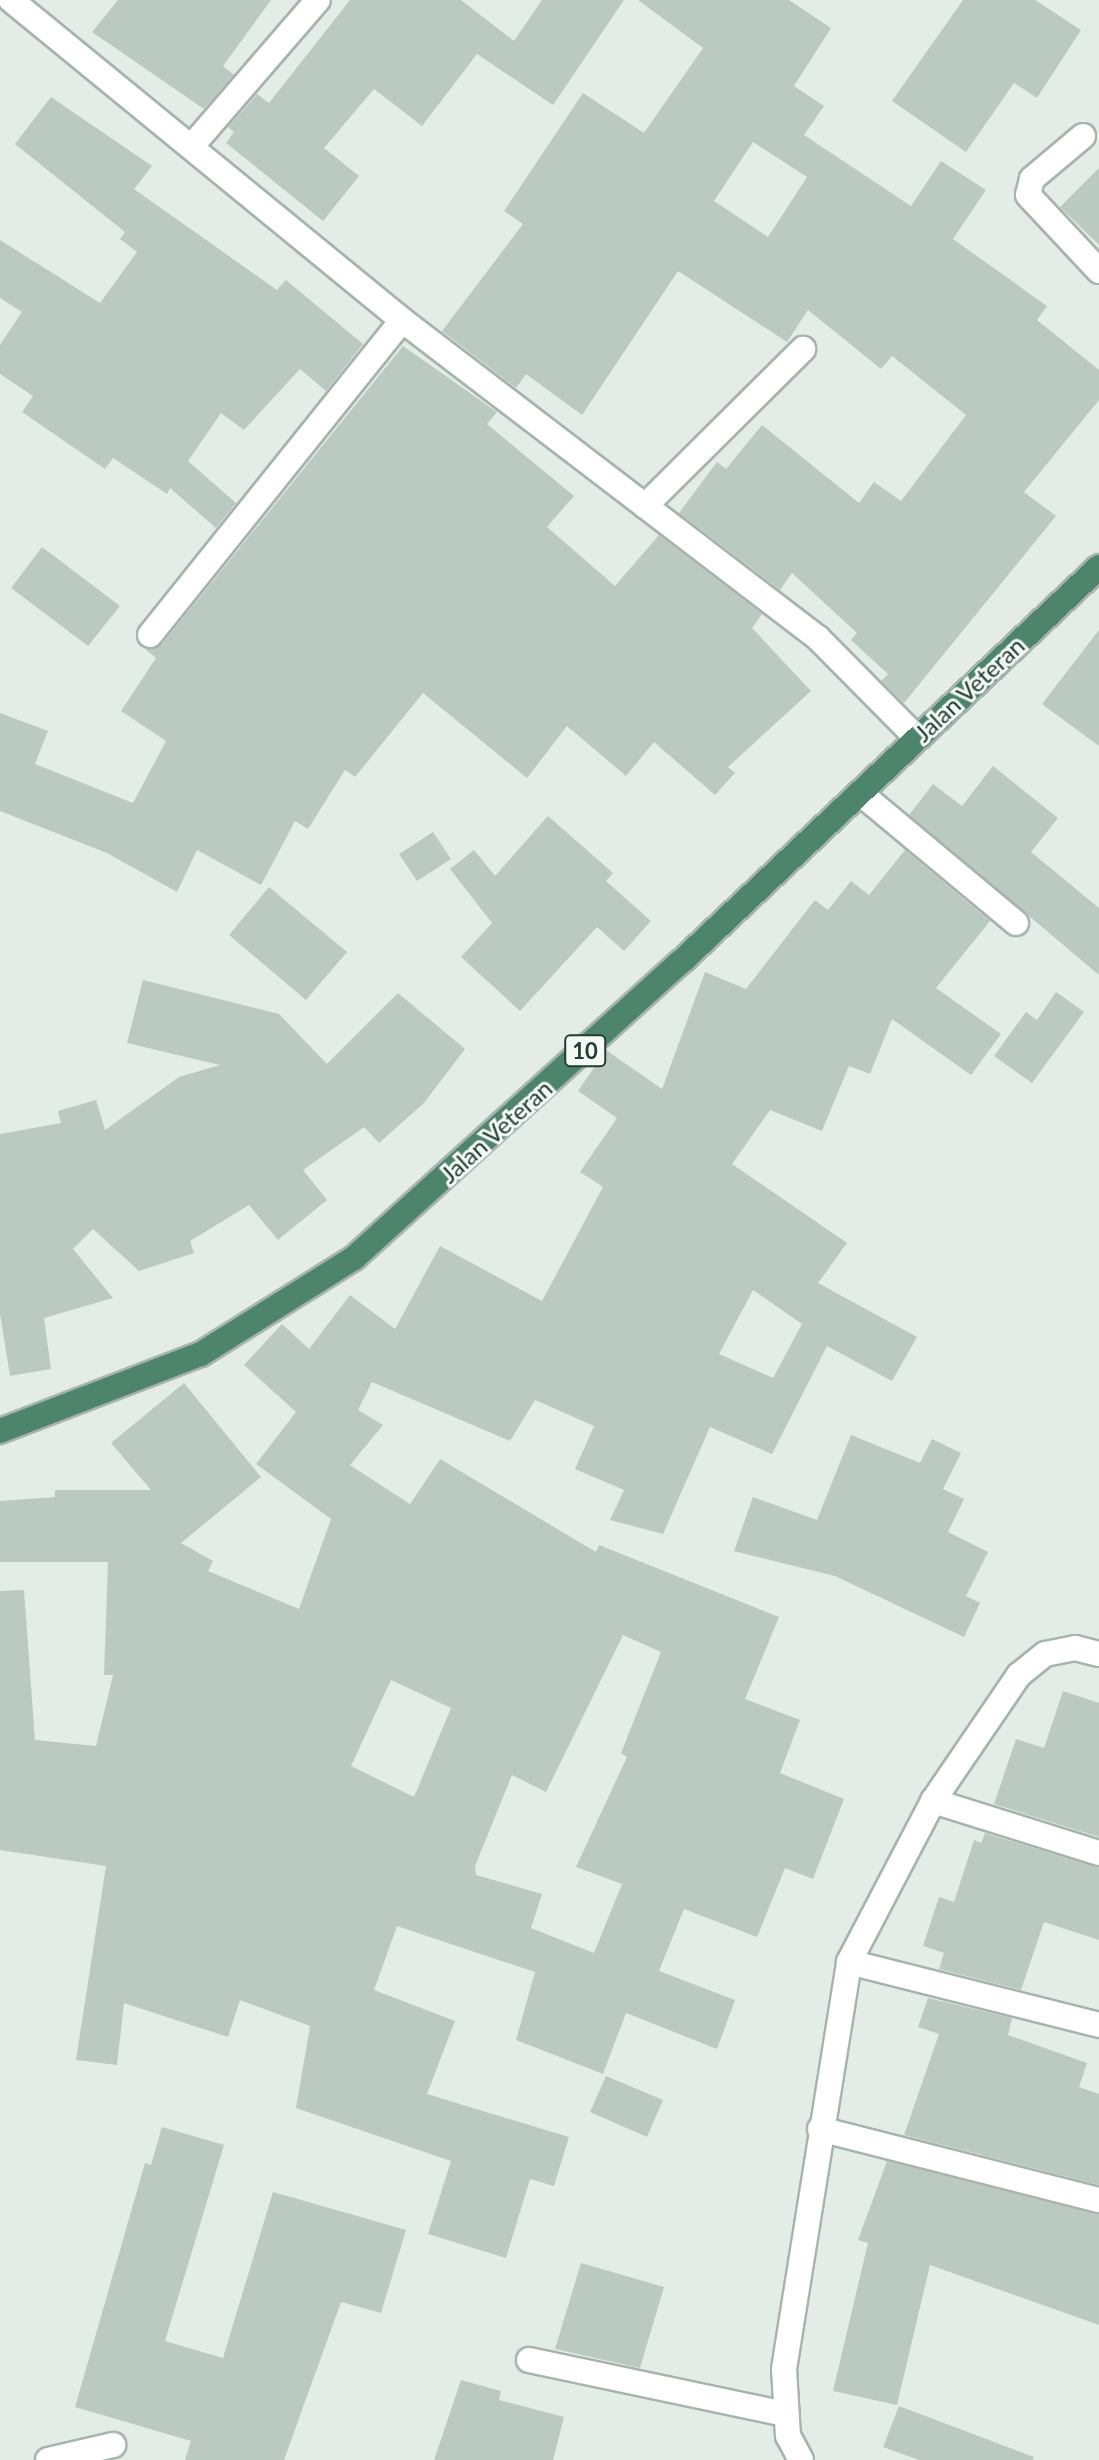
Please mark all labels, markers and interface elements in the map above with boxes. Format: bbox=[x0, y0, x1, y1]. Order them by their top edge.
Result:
street label: Jalan Veteran bbox=[908, 630, 1030, 748]
road number: 10 bbox=[563, 1033, 607, 1069]
street label: Jalan Veteran bbox=[434, 1073, 558, 1189]

